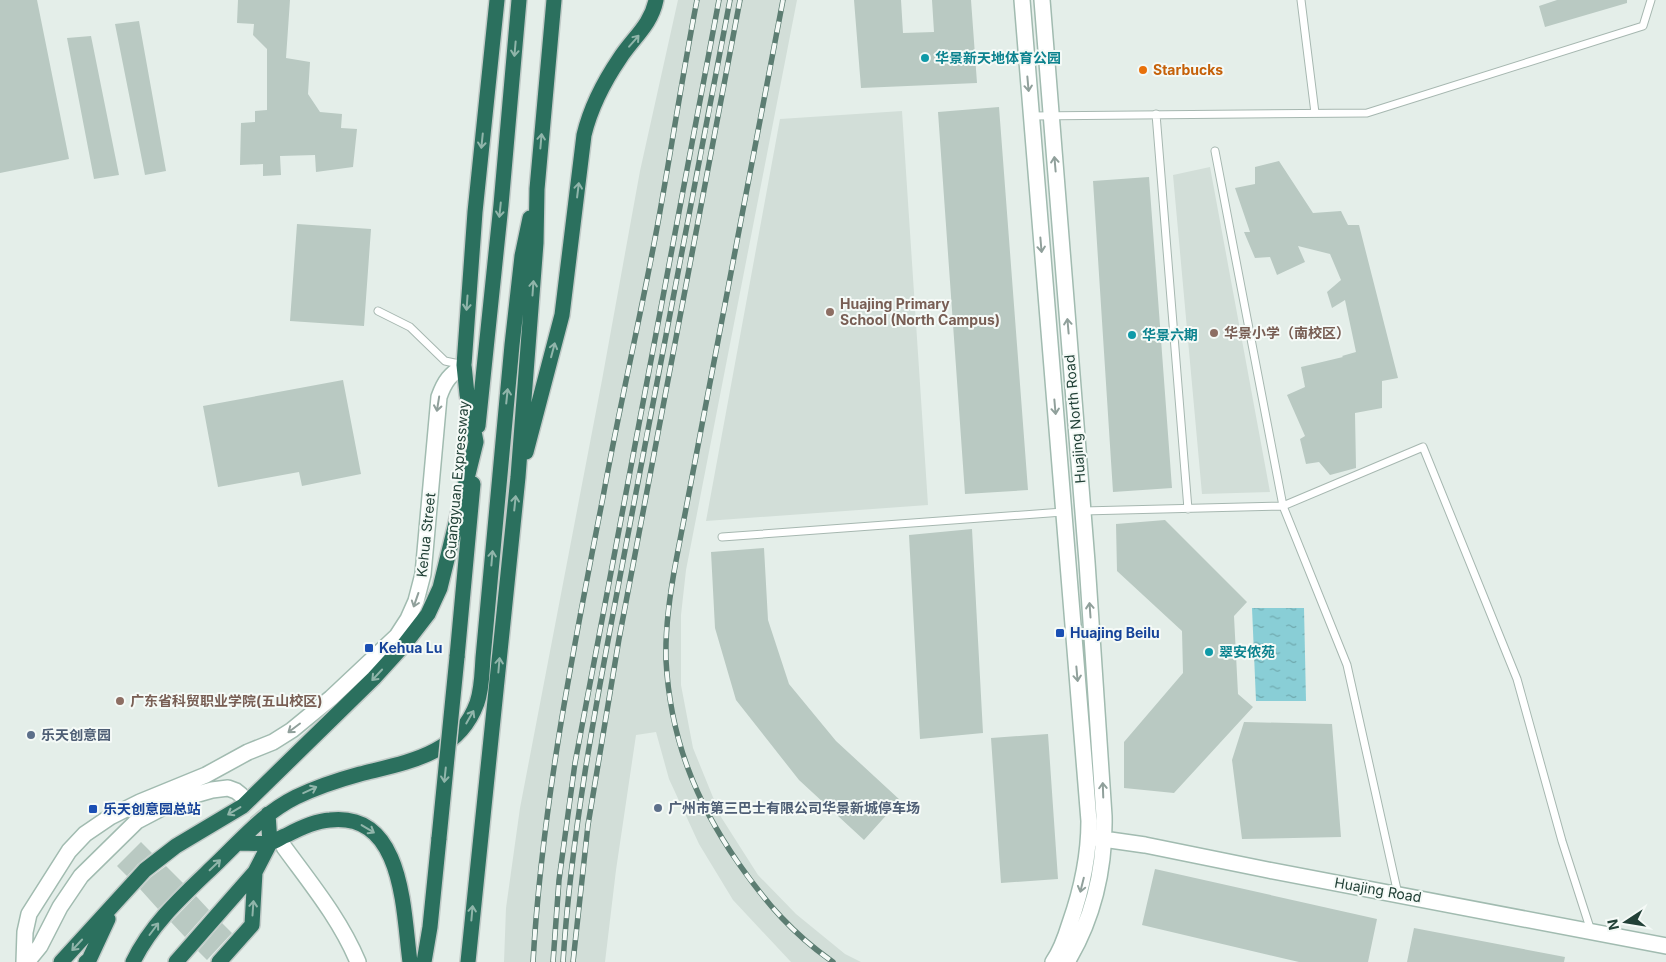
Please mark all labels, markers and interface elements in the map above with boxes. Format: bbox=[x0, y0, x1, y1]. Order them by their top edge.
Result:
one-way arrow bbox=[628, 35, 639, 48]
one-way arrow bbox=[510, 40, 519, 56]
place label: 华景新天地体育公园 bbox=[935, 49, 1061, 66]
marker: 华景新天地体育公园 bbox=[919, 52, 931, 64]
place label: Starbucks bbox=[1153, 61, 1223, 78]
marker: Starbucks bbox=[1137, 64, 1149, 76]
one-way arrow bbox=[1023, 75, 1032, 91]
one-way arrow bbox=[477, 133, 487, 149]
one-way arrow bbox=[536, 133, 546, 149]
one-way arrow bbox=[1050, 156, 1059, 172]
one-way arrow bbox=[573, 182, 583, 198]
one-way arrow bbox=[495, 202, 505, 218]
one-way arrow bbox=[1036, 237, 1046, 253]
one-way arrow bbox=[528, 281, 537, 297]
one-way arrow bbox=[463, 295, 472, 311]
place label: Huajing Primary School (North Campus) bbox=[840, 295, 1000, 328]
marker: Huajing Primary School (North Campus) bbox=[824, 306, 836, 318]
one-way arrow bbox=[1063, 318, 1072, 334]
place label: 华景小学（南校区） bbox=[1224, 324, 1350, 341]
place label: 华景六期 bbox=[1142, 326, 1198, 343]
marker: 华景小学（南校区） bbox=[1208, 327, 1220, 339]
marker: 华景六期 bbox=[1126, 329, 1138, 341]
one-way arrow bbox=[549, 343, 558, 359]
street label: Huajing North Road bbox=[1060, 354, 1089, 484]
one-way arrow bbox=[502, 388, 512, 404]
one-way arrow bbox=[433, 395, 443, 411]
one-way arrow bbox=[1050, 399, 1059, 415]
street label: Guangyuan Expressway bbox=[441, 400, 472, 560]
street label: Kehua Street bbox=[413, 491, 438, 578]
one-way arrow bbox=[510, 496, 520, 512]
one-way arrow bbox=[488, 550, 497, 566]
one-way arrow bbox=[411, 591, 420, 607]
one-way arrow bbox=[1085, 603, 1095, 619]
place label: Huajing Beilu bbox=[1070, 624, 1160, 641]
marker: Huajing Beilu bbox=[1054, 627, 1066, 639]
place label: Kehua Lu bbox=[379, 639, 442, 656]
marker: Kehua Lu bbox=[363, 642, 375, 654]
place label: 翠安侬苑 bbox=[1219, 643, 1275, 660]
marker: 翠安侬苑 bbox=[1203, 646, 1215, 658]
one-way arrow bbox=[494, 657, 504, 673]
one-way arrow bbox=[1072, 666, 1082, 682]
one-way arrow bbox=[371, 668, 383, 681]
place label: 广东省科贸职业学院(五山校区) bbox=[130, 692, 323, 709]
marker: 广东省科贸职业学院(五山校区) bbox=[114, 695, 126, 707]
one-way arrow bbox=[465, 711, 475, 725]
one-way arrow bbox=[287, 723, 300, 734]
place label: 乐天创意园 bbox=[41, 726, 111, 743]
marker: 乐天创意园 bbox=[25, 729, 37, 741]
one-way arrow bbox=[441, 767, 450, 783]
one-way arrow bbox=[1098, 782, 1107, 798]
one-way arrow bbox=[303, 785, 318, 795]
place label: 广州市第三巴士有限公司华景新城停车场 bbox=[668, 799, 920, 816]
place label: 乐天创意园总站 bbox=[103, 800, 201, 817]
marker: 广州市第三巴士有限公司华景新城停车场 bbox=[652, 802, 664, 814]
marker: 乐天创意园总站 bbox=[87, 803, 99, 815]
one-way arrow bbox=[227, 806, 241, 816]
one-way arrow bbox=[360, 824, 374, 834]
one-way arrow bbox=[208, 860, 220, 872]
street label: Huajing Road bbox=[1333, 874, 1423, 906]
one-way arrow bbox=[1077, 876, 1087, 892]
north arrow bbox=[1601, 897, 1651, 947]
one-way arrow bbox=[248, 900, 258, 916]
one-way arrow bbox=[468, 906, 477, 922]
text: N bbox=[1603, 918, 1622, 932]
one-way arrow bbox=[149, 922, 159, 936]
one-way arrow bbox=[71, 939, 83, 952]

